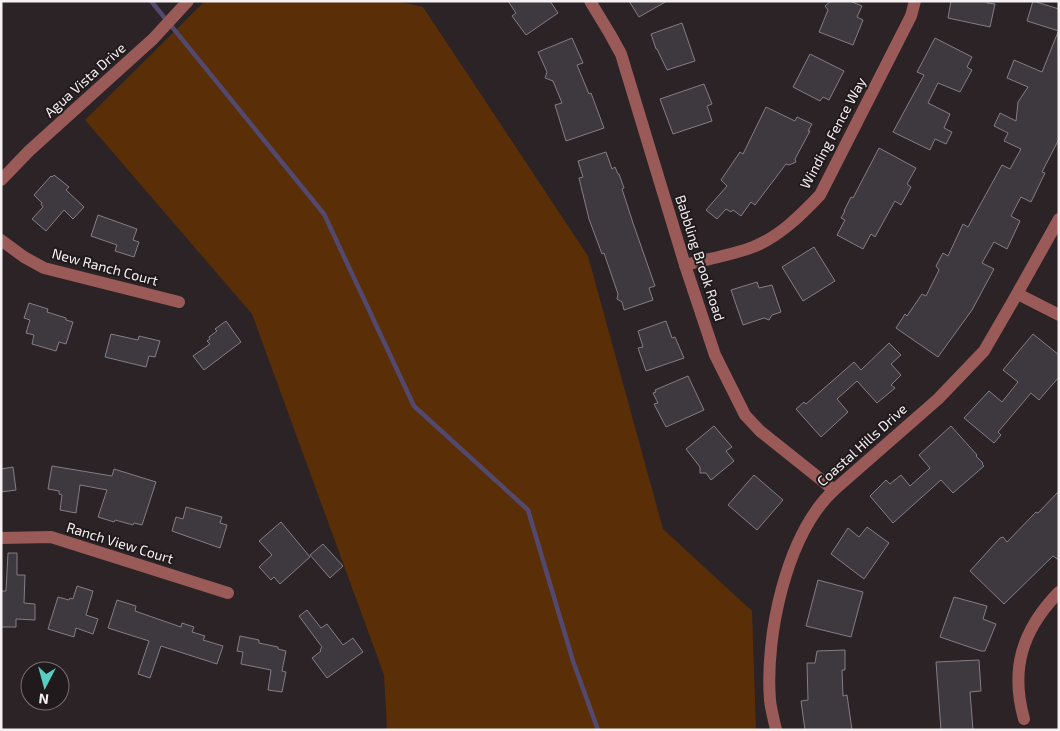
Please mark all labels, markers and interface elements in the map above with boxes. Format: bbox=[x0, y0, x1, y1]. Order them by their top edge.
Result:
street label: Agua Vista Drive bbox=[41, 39, 129, 121]
street label: Winding Fence Way bbox=[796, 74, 869, 191]
street label: Babbling Brook Road bbox=[672, 193, 729, 323]
street label: New Ranch Court bbox=[50, 244, 160, 289]
street label: Coastal Hills Drive bbox=[813, 400, 910, 490]
street label: Ranch View Court bbox=[65, 518, 176, 567]
north arrow bbox=[20, 661, 70, 711]
text: N bbox=[38, 690, 50, 708]

